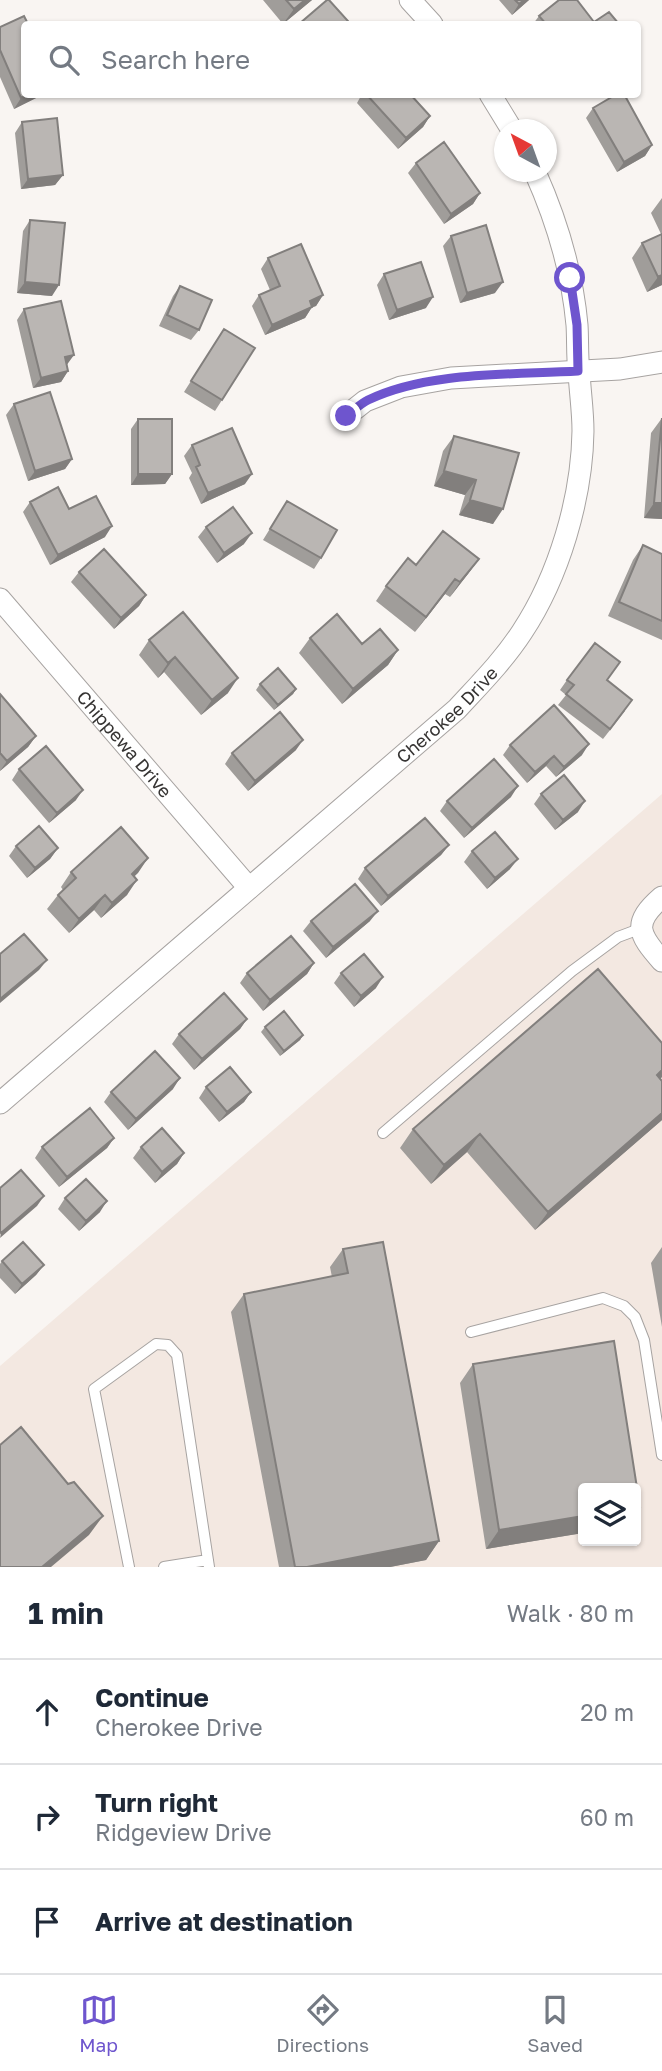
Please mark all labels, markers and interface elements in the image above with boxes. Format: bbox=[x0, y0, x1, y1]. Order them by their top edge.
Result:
search box bbox=[21, 21, 641, 98]
icon: search bbox=[45, 41, 83, 79]
text: Search here bbox=[101, 44, 250, 75]
north arrow bbox=[494, 119, 557, 182]
route start bbox=[554, 262, 585, 293]
route end bbox=[330, 400, 361, 431]
street label: Cherokee Drive bbox=[391, 662, 502, 768]
street label: Chippewa Drive bbox=[73, 686, 177, 802]
map controls bbox=[578, 1483, 641, 1546]
button: layers bbox=[578, 1483, 641, 1546]
text: 1 min bbox=[28, 1595, 104, 1631]
text: Walk · 80 m bbox=[507, 1599, 634, 1627]
text: Continue bbox=[95, 1682, 209, 1713]
icon: ahead bbox=[28, 1693, 66, 1731]
text: 20 m bbox=[580, 1698, 634, 1726]
text: Cherokee Drive bbox=[95, 1713, 263, 1741]
text: Turn right bbox=[95, 1787, 218, 1818]
icon: right bbox=[28, 1798, 66, 1836]
text: 60 m bbox=[580, 1803, 634, 1831]
text: Ridgeview Drive bbox=[95, 1818, 272, 1846]
icon: arrive bbox=[28, 1903, 66, 1941]
text: Arrive at destination bbox=[95, 1906, 353, 1937]
tab: Map bbox=[79, 1991, 118, 2056]
tab: Directions bbox=[276, 1991, 369, 2056]
tab: Saved bbox=[527, 1991, 583, 2056]

